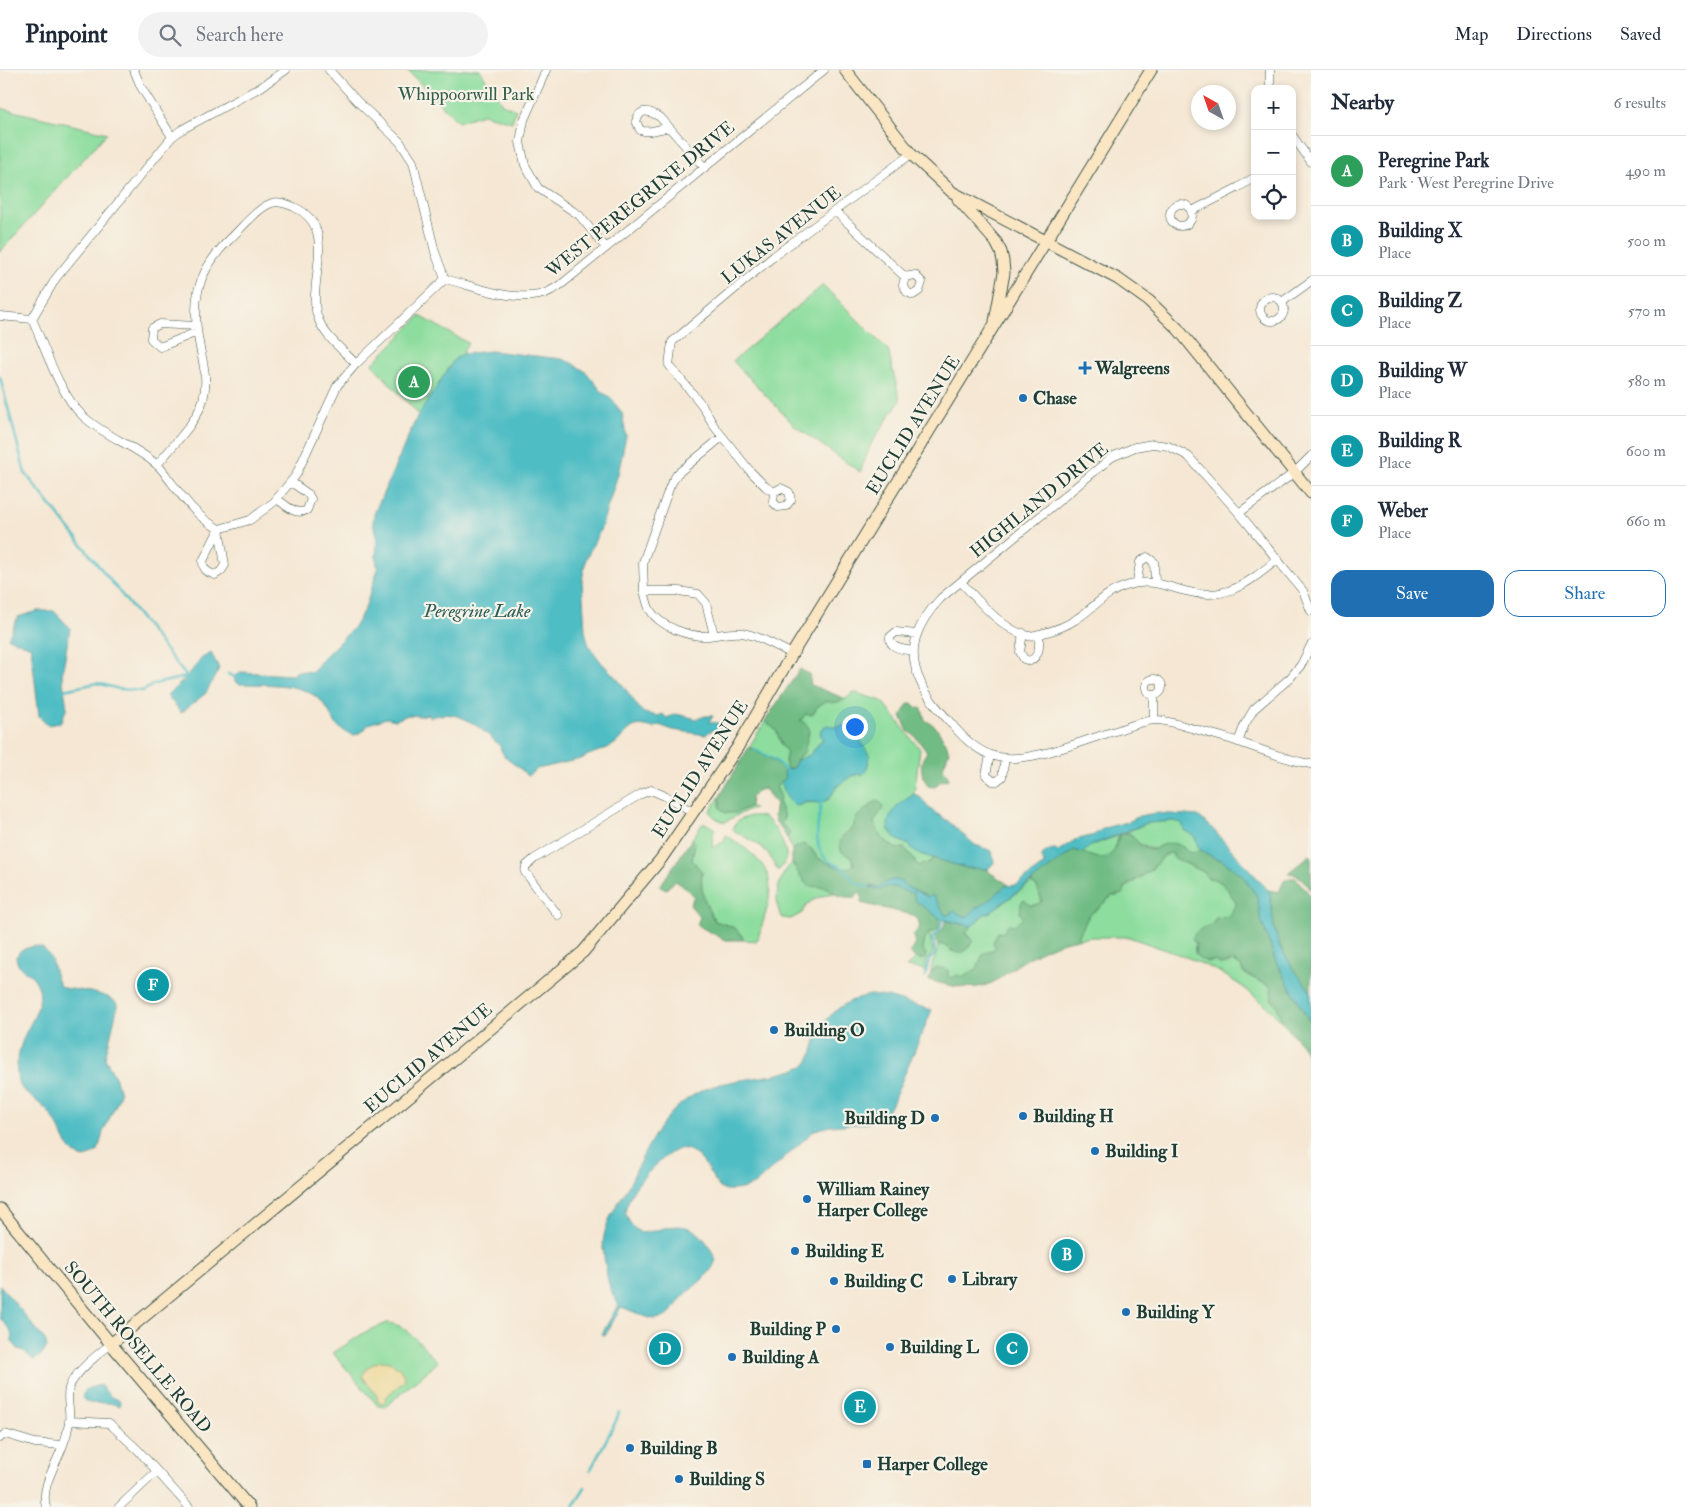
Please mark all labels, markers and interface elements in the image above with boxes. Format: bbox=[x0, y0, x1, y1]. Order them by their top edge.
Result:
search box bbox=[138, 12, 488, 57]
text: Pinpoint bbox=[25, 19, 108, 50]
icon: search bbox=[156, 21, 184, 49]
text: Search here bbox=[196, 23, 283, 47]
text: Map bbox=[1455, 23, 1488, 46]
text: Directions bbox=[1516, 23, 1592, 46]
text: Saved bbox=[1620, 23, 1661, 46]
park label: Whippoorwill Park bbox=[397, 83, 535, 106]
north arrow bbox=[1191, 85, 1236, 130]
map controls bbox=[1251, 85, 1296, 220]
button: + bbox=[1251, 85, 1296, 130]
text: Nearby bbox=[1331, 89, 1394, 116]
text: 6 results bbox=[1614, 93, 1666, 113]
street label: WEST PEREGRINE DRIVE bbox=[541, 116, 739, 283]
button: − bbox=[1251, 130, 1296, 175]
text: Peregrine Park bbox=[1378, 149, 1489, 173]
text: A bbox=[1342, 161, 1352, 181]
text: 490 m bbox=[1625, 161, 1666, 181]
text: Park · West Peregrine Drive bbox=[1378, 173, 1554, 193]
button: locate bbox=[1251, 175, 1296, 220]
street label: LUKAS AVENUE bbox=[717, 181, 846, 289]
text: Building X bbox=[1378, 219, 1462, 243]
text: B bbox=[1342, 231, 1352, 251]
text: 500 m bbox=[1627, 231, 1666, 251]
text: Place bbox=[1378, 243, 1411, 263]
text: Building Z bbox=[1378, 289, 1462, 313]
text: C bbox=[1341, 301, 1353, 321]
text: 570 m bbox=[1628, 301, 1666, 321]
text: Place bbox=[1378, 313, 1411, 333]
street label: EUCLID AVENUE bbox=[861, 351, 966, 499]
place label: Walgreens bbox=[1094, 357, 1170, 380]
text: Building W bbox=[1378, 359, 1467, 383]
marker: Walgreens bbox=[1079, 362, 1091, 374]
pin: A bbox=[398, 363, 430, 401]
text: D bbox=[1340, 371, 1354, 391]
text: 580 m bbox=[1627, 371, 1666, 391]
text: Place bbox=[1378, 383, 1411, 403]
place label: Chase bbox=[1033, 387, 1077, 410]
marker: Chase bbox=[1017, 392, 1029, 404]
text: Building R bbox=[1378, 429, 1461, 453]
street label: HIGHLAND DRIVE bbox=[965, 437, 1113, 563]
text: E bbox=[1341, 441, 1353, 461]
text: 600 m bbox=[1626, 441, 1666, 461]
text: Place bbox=[1378, 453, 1411, 473]
text: Weber bbox=[1378, 499, 1428, 523]
text: F bbox=[1342, 511, 1352, 531]
text: 660 m bbox=[1626, 511, 1666, 531]
text: Place bbox=[1378, 523, 1411, 543]
button: Save bbox=[1331, 570, 1494, 617]
button: Share bbox=[1504, 570, 1666, 617]
water label: Peregrine Lake bbox=[423, 599, 531, 623]
street label: EUCLID AVENUE bbox=[647, 696, 754, 843]
your location bbox=[842, 714, 868, 740]
pin: F bbox=[137, 966, 169, 1004]
street label: EUCLID AVENUE bbox=[360, 998, 497, 1119]
place label: Building O bbox=[784, 1019, 865, 1042]
marker: Building O bbox=[768, 1024, 780, 1036]
place label: Building H bbox=[1033, 1105, 1114, 1128]
place label: Building D bbox=[844, 1107, 925, 1130]
marker: Building H bbox=[1017, 1110, 1029, 1122]
marker: Building D bbox=[929, 1112, 941, 1124]
place label: Building I bbox=[1105, 1140, 1178, 1163]
marker: Building I bbox=[1089, 1145, 1101, 1157]
place label: William Rainey Harper College bbox=[816, 1178, 930, 1222]
marker: William Rainey Harper College bbox=[801, 1193, 813, 1205]
pin: B bbox=[1051, 1236, 1083, 1274]
place label: Building E bbox=[805, 1240, 884, 1263]
marker: Building E bbox=[789, 1245, 801, 1257]
street label: SOUTH ROSELLE ROAD bbox=[59, 1257, 216, 1438]
place label: Library bbox=[962, 1268, 1018, 1291]
place label: Building C bbox=[844, 1270, 923, 1293]
marker: Library bbox=[946, 1273, 958, 1285]
marker: Building C bbox=[828, 1275, 840, 1287]
place label: Building Y bbox=[1136, 1301, 1215, 1324]
marker: Building Y bbox=[1120, 1306, 1132, 1318]
place label: Building P bbox=[749, 1318, 826, 1341]
marker: Building P bbox=[830, 1323, 842, 1335]
pin: D bbox=[649, 1330, 681, 1368]
pin: C bbox=[996, 1330, 1028, 1368]
place label: Building L bbox=[900, 1336, 980, 1359]
marker: Building L bbox=[884, 1341, 896, 1353]
place label: Building A bbox=[742, 1346, 820, 1369]
marker: Building A bbox=[726, 1351, 738, 1363]
pin: E bbox=[844, 1388, 876, 1426]
place label: Building B bbox=[640, 1437, 718, 1460]
marker: Building B bbox=[624, 1442, 636, 1454]
place label: Harper College bbox=[877, 1453, 988, 1476]
marker: Harper College bbox=[861, 1458, 873, 1470]
place label: Building S bbox=[689, 1468, 765, 1491]
marker: Building S bbox=[673, 1473, 685, 1485]

